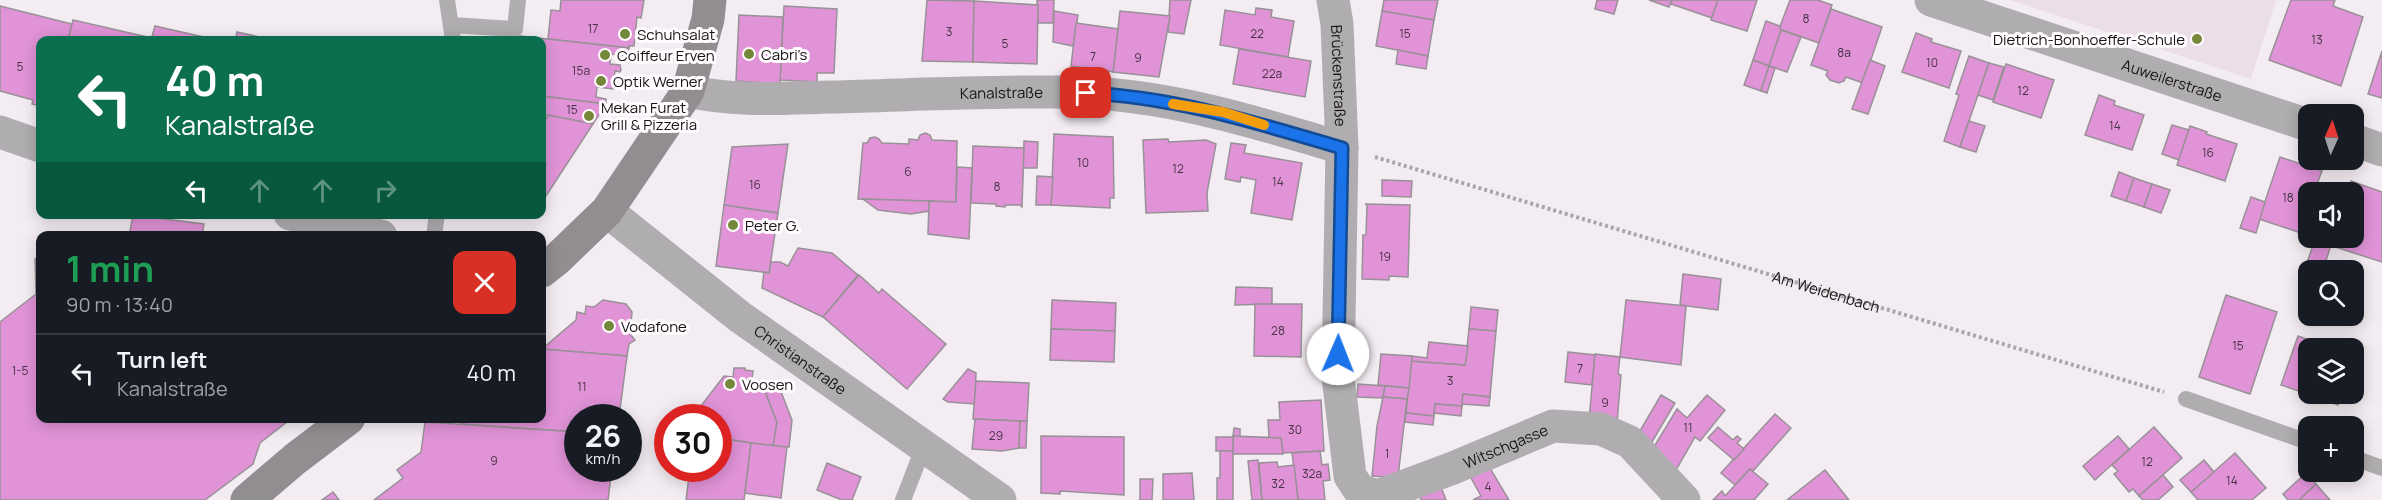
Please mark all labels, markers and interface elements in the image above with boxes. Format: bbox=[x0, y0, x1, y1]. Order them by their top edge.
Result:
house number: 8 bbox=[1803, 10, 1810, 27]
house number: 17 bbox=[588, 20, 598, 37]
house number: 3 bbox=[946, 23, 952, 40]
place label: Schuhsalat bbox=[637, 24, 715, 45]
street label: Brückenstraße bbox=[1327, 24, 1352, 127]
house number: 22 bbox=[1250, 25, 1264, 42]
house number: 15 bbox=[1399, 25, 1411, 42]
marker: Schuhsalat bbox=[618, 27, 632, 41]
place label: Dietrich-Bonhoeffer-Schule bbox=[1993, 29, 2185, 50]
house number: 13 bbox=[2311, 31, 2323, 48]
marker: Dietrich-Bonhoeffer-Schule bbox=[2190, 32, 2204, 46]
house number: 5 bbox=[1002, 35, 1009, 52]
place label: Cabri's bbox=[761, 44, 807, 65]
house number: 8a bbox=[1837, 44, 1851, 61]
place label: Coiffeur Erven bbox=[617, 45, 715, 66]
marker: Cabri's bbox=[742, 47, 756, 61]
marker: Coiffeur Erven bbox=[598, 48, 612, 62]
house number: 7 bbox=[1090, 48, 1096, 65]
house number: 9 bbox=[1134, 49, 1142, 66]
text: 40 m bbox=[165, 51, 264, 109]
house number: 10 bbox=[1926, 54, 1938, 71]
street label: Auweilerstraße bbox=[2119, 54, 2225, 106]
house number: 5 bbox=[17, 58, 24, 75]
icon: left bbox=[66, 60, 144, 138]
house number: 15a bbox=[572, 62, 590, 79]
house number: 22a bbox=[1262, 65, 1282, 82]
pin bbox=[1060, 67, 1111, 118]
place label: Optik Werner bbox=[613, 71, 704, 92]
marker: Optik Werner bbox=[594, 74, 608, 88]
icon: arrive bbox=[1069, 76, 1102, 109]
street label: Kanalstraße bbox=[960, 81, 1043, 104]
house number: 12 bbox=[2017, 82, 2029, 99]
place label: Mekan Furat Grill & Pizzeria bbox=[601, 97, 697, 135]
house number: 15 bbox=[566, 101, 578, 118]
north arrow bbox=[2298, 104, 2364, 170]
map controls bbox=[2298, 104, 2364, 482]
text: Kanalstraße bbox=[165, 106, 315, 143]
marker: Mekan Furat Grill & Pizzeria bbox=[582, 109, 596, 123]
house number: 14 bbox=[2109, 117, 2121, 134]
house number: 16 bbox=[2202, 144, 2214, 161]
house number: 10 bbox=[1077, 154, 1089, 171]
house number: 12 bbox=[1172, 160, 1184, 177]
house number: 6 bbox=[904, 163, 912, 180]
house number: 14 bbox=[1272, 173, 1284, 190]
icon: left bbox=[180, 174, 213, 207]
icon: ahead bbox=[243, 174, 276, 207]
icon: ahead bbox=[306, 174, 339, 207]
icon: right bbox=[369, 174, 402, 207]
house number: 16 bbox=[749, 176, 761, 193]
house number: 8 bbox=[994, 178, 1001, 195]
button: sound bbox=[2298, 182, 2364, 248]
house number: 18 bbox=[2282, 189, 2294, 206]
place label: Peter G. bbox=[745, 215, 799, 236]
marker: Peter G. bbox=[726, 218, 740, 232]
text: 1 min bbox=[66, 244, 154, 293]
house number: 19 bbox=[1379, 248, 1391, 265]
button: close bbox=[453, 251, 516, 314]
button: search bbox=[2298, 260, 2364, 326]
street label: Am Weidenbach bbox=[1770, 265, 1883, 317]
text: 90 m · 13:40 bbox=[66, 291, 173, 318]
place label: Vodafone bbox=[621, 316, 687, 337]
marker: Vodafone bbox=[602, 319, 616, 333]
street label: Christianstraße bbox=[750, 320, 851, 399]
house number: 28 bbox=[1271, 322, 1285, 339]
position arrow bbox=[1306, 322, 1370, 386]
house number: 15 bbox=[2232, 337, 2244, 354]
button: layers bbox=[2298, 338, 2364, 404]
text: Turn left bbox=[117, 345, 207, 375]
icon: left bbox=[66, 357, 99, 390]
text: 40 m bbox=[467, 358, 516, 388]
house number: 7 bbox=[1577, 360, 1583, 377]
house number: 1-5 bbox=[12, 362, 28, 379]
house number: 3 bbox=[1447, 372, 1453, 389]
place label: Voosen bbox=[742, 374, 793, 395]
text: Kanalstraße bbox=[117, 375, 228, 402]
marker: Voosen bbox=[723, 377, 737, 391]
house number: 11 bbox=[577, 378, 587, 395]
house number: 9 bbox=[1601, 394, 1609, 411]
speed limit sign: 30 bbox=[654, 404, 732, 482]
text: 26 bbox=[585, 415, 621, 456]
button: + bbox=[2298, 416, 2364, 482]
street label: Witschgasse bbox=[1460, 419, 1551, 473]
house number: 11 bbox=[1683, 419, 1693, 436]
house number: 30 bbox=[1288, 421, 1302, 438]
house number: 29 bbox=[989, 427, 1003, 444]
house number: 1 bbox=[1385, 445, 1389, 462]
text: km/h bbox=[586, 448, 620, 469]
house number: 9 bbox=[490, 452, 498, 469]
house number: 12 bbox=[2141, 453, 2153, 470]
house number: 32a bbox=[1302, 465, 1322, 482]
house number: 14 bbox=[2226, 472, 2238, 489]
house number: 32 bbox=[1271, 475, 1285, 492]
house number: 4 bbox=[1484, 478, 1492, 495]

